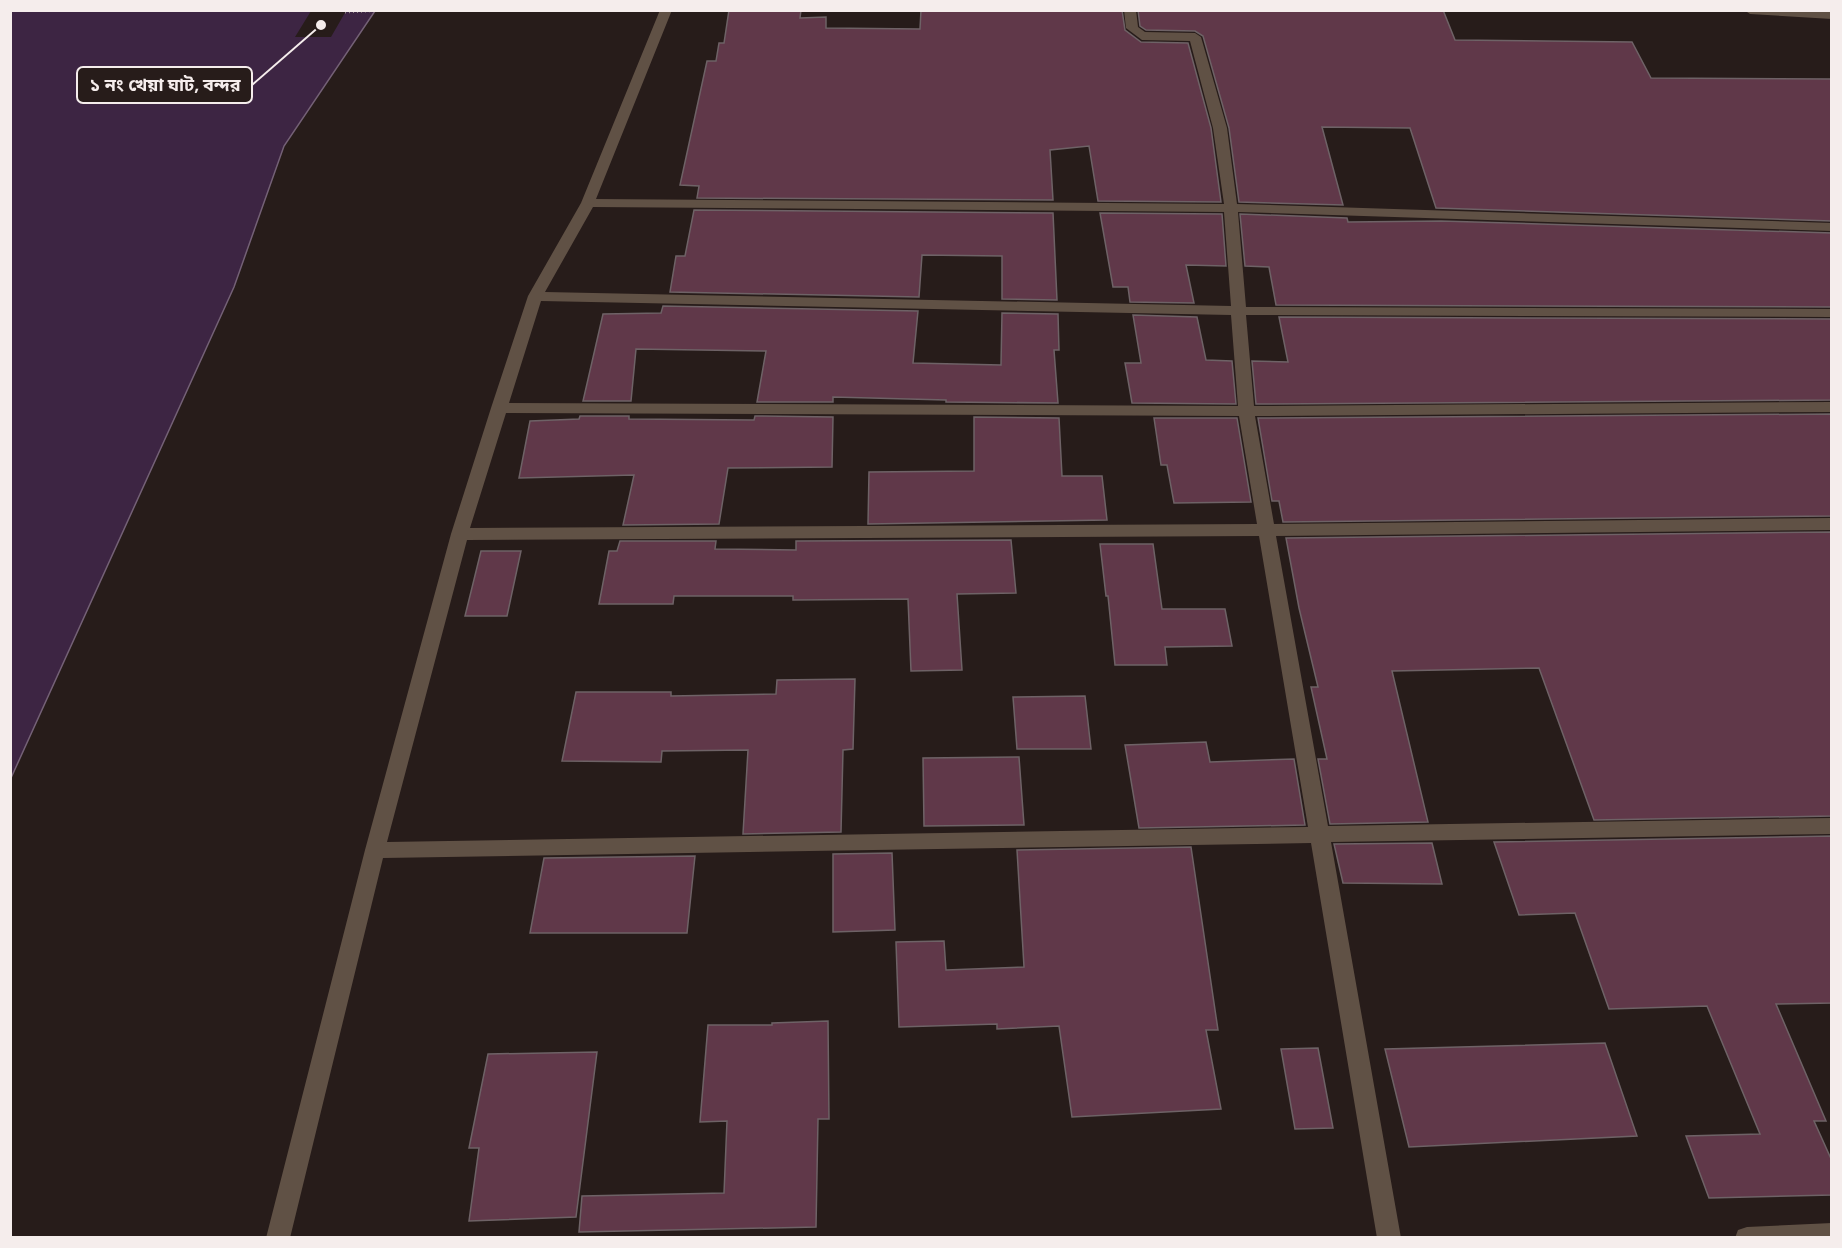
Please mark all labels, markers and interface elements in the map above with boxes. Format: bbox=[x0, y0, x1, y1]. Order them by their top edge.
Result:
callout: ১ নং খেয়া ঘাট, বন্দর bbox=[77, 67, 252, 103]
text: ১ নং খেয়া ঘাট, বন্দর bbox=[89, 74, 242, 96]

